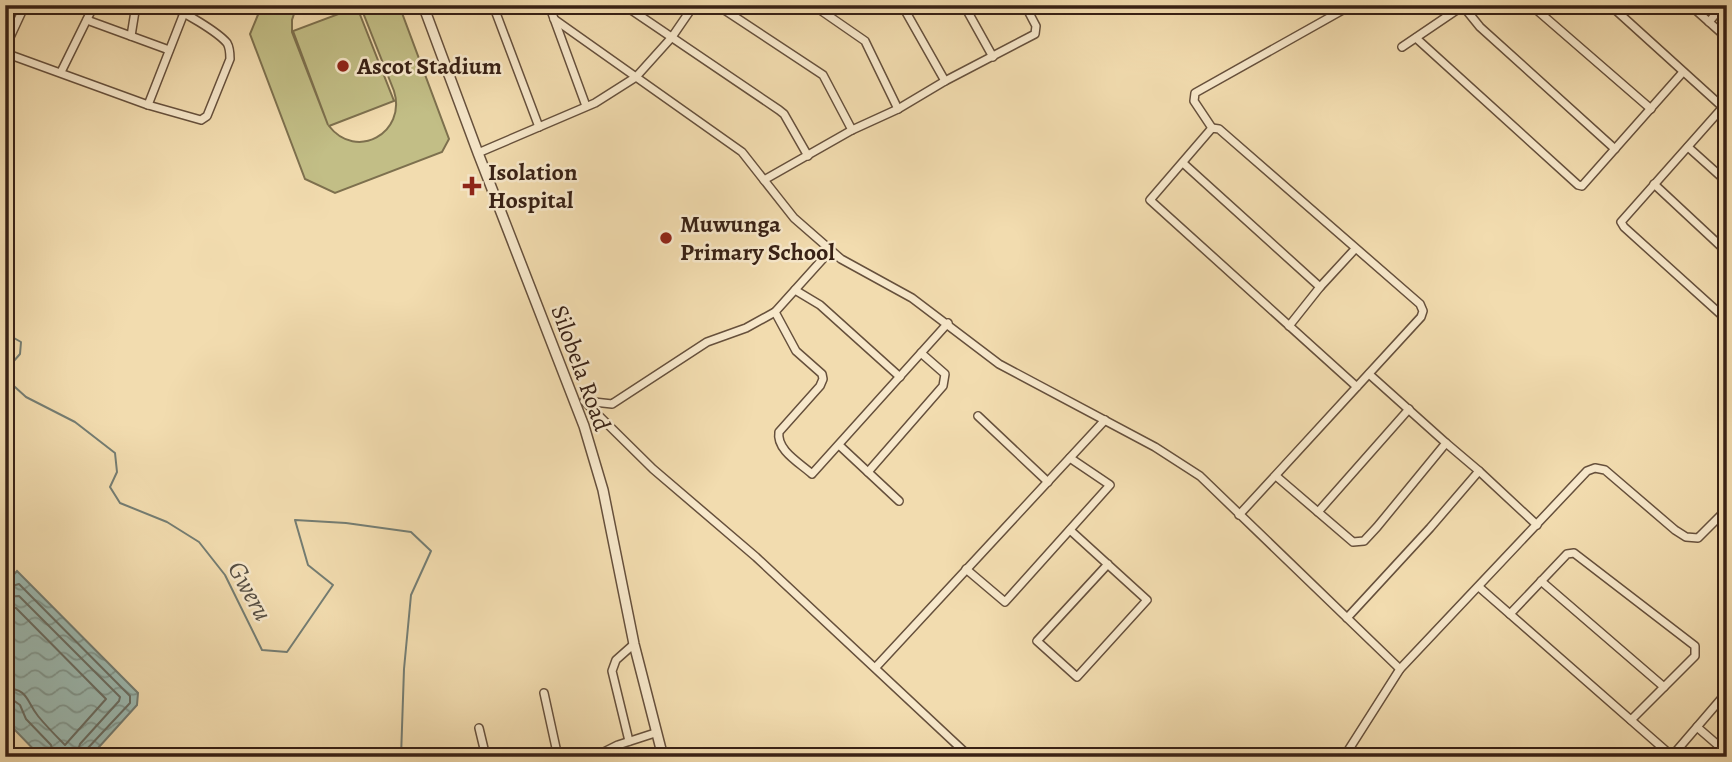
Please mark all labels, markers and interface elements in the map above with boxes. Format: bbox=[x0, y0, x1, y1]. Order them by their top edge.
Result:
place label: Ascot Stadium bbox=[356, 50, 502, 82]
marker: Ascot Stadium bbox=[335, 58, 351, 74]
place label: Isolation Hospital bbox=[488, 156, 578, 216]
marker: Isolation Hospital bbox=[462, 176, 482, 196]
place label: Muwunga Primary School bbox=[680, 208, 835, 268]
marker: Muwunga Primary School bbox=[658, 230, 674, 246]
street label: Silobela Road bbox=[543, 301, 619, 435]
water label: Gweru bbox=[219, 555, 281, 628]

